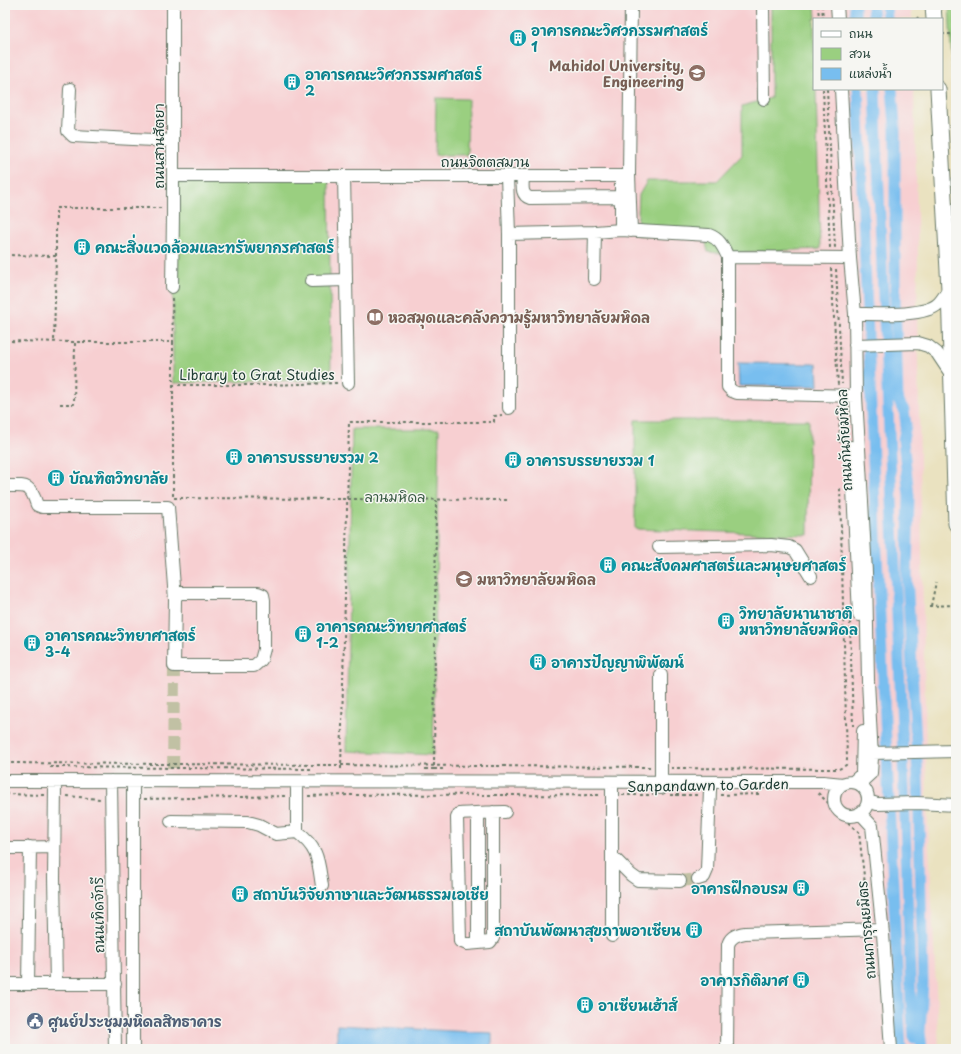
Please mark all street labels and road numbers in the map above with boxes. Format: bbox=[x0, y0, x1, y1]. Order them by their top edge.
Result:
street label: ถนนสานสัตยา bbox=[148, 103, 169, 189]
street label: ถนนจิตตสมาน bbox=[441, 151, 530, 172]
street label: Library to Grat Studies bbox=[179, 364, 335, 385]
street label: ถนนกันภัยมหิดล bbox=[831, 388, 857, 492]
street label: Sanpandawn to Garden bbox=[627, 773, 789, 797]
street label: ถนนเทิดจักรี bbox=[87, 876, 109, 953]
street label: ถนนการุณยมิตร bbox=[851, 880, 881, 980]

